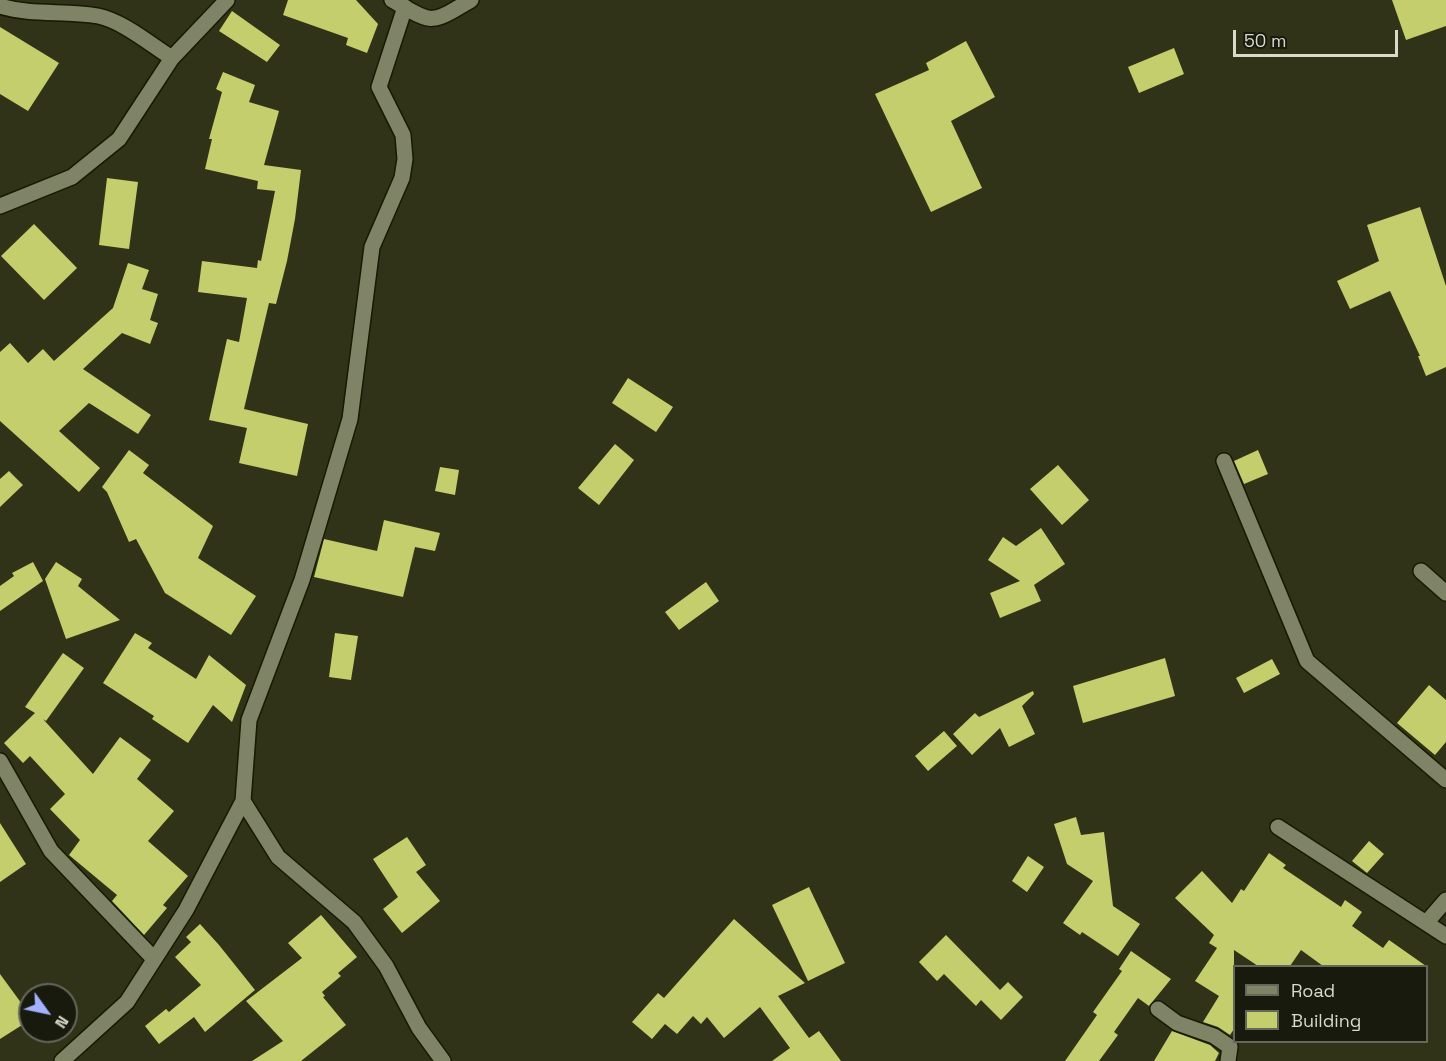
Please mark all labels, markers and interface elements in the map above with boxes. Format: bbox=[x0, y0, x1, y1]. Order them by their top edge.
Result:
scale bar bbox=[1236, 18, 1401, 56]
text: 50 m bbox=[1244, 29, 1286, 52]
legend bbox=[1233, 965, 1428, 1043]
text: Road bbox=[1291, 979, 1335, 1002]
north arrow bbox=[18, 983, 78, 1043]
text: Building bbox=[1291, 1009, 1361, 1032]
text: N bbox=[50, 1012, 74, 1032]

